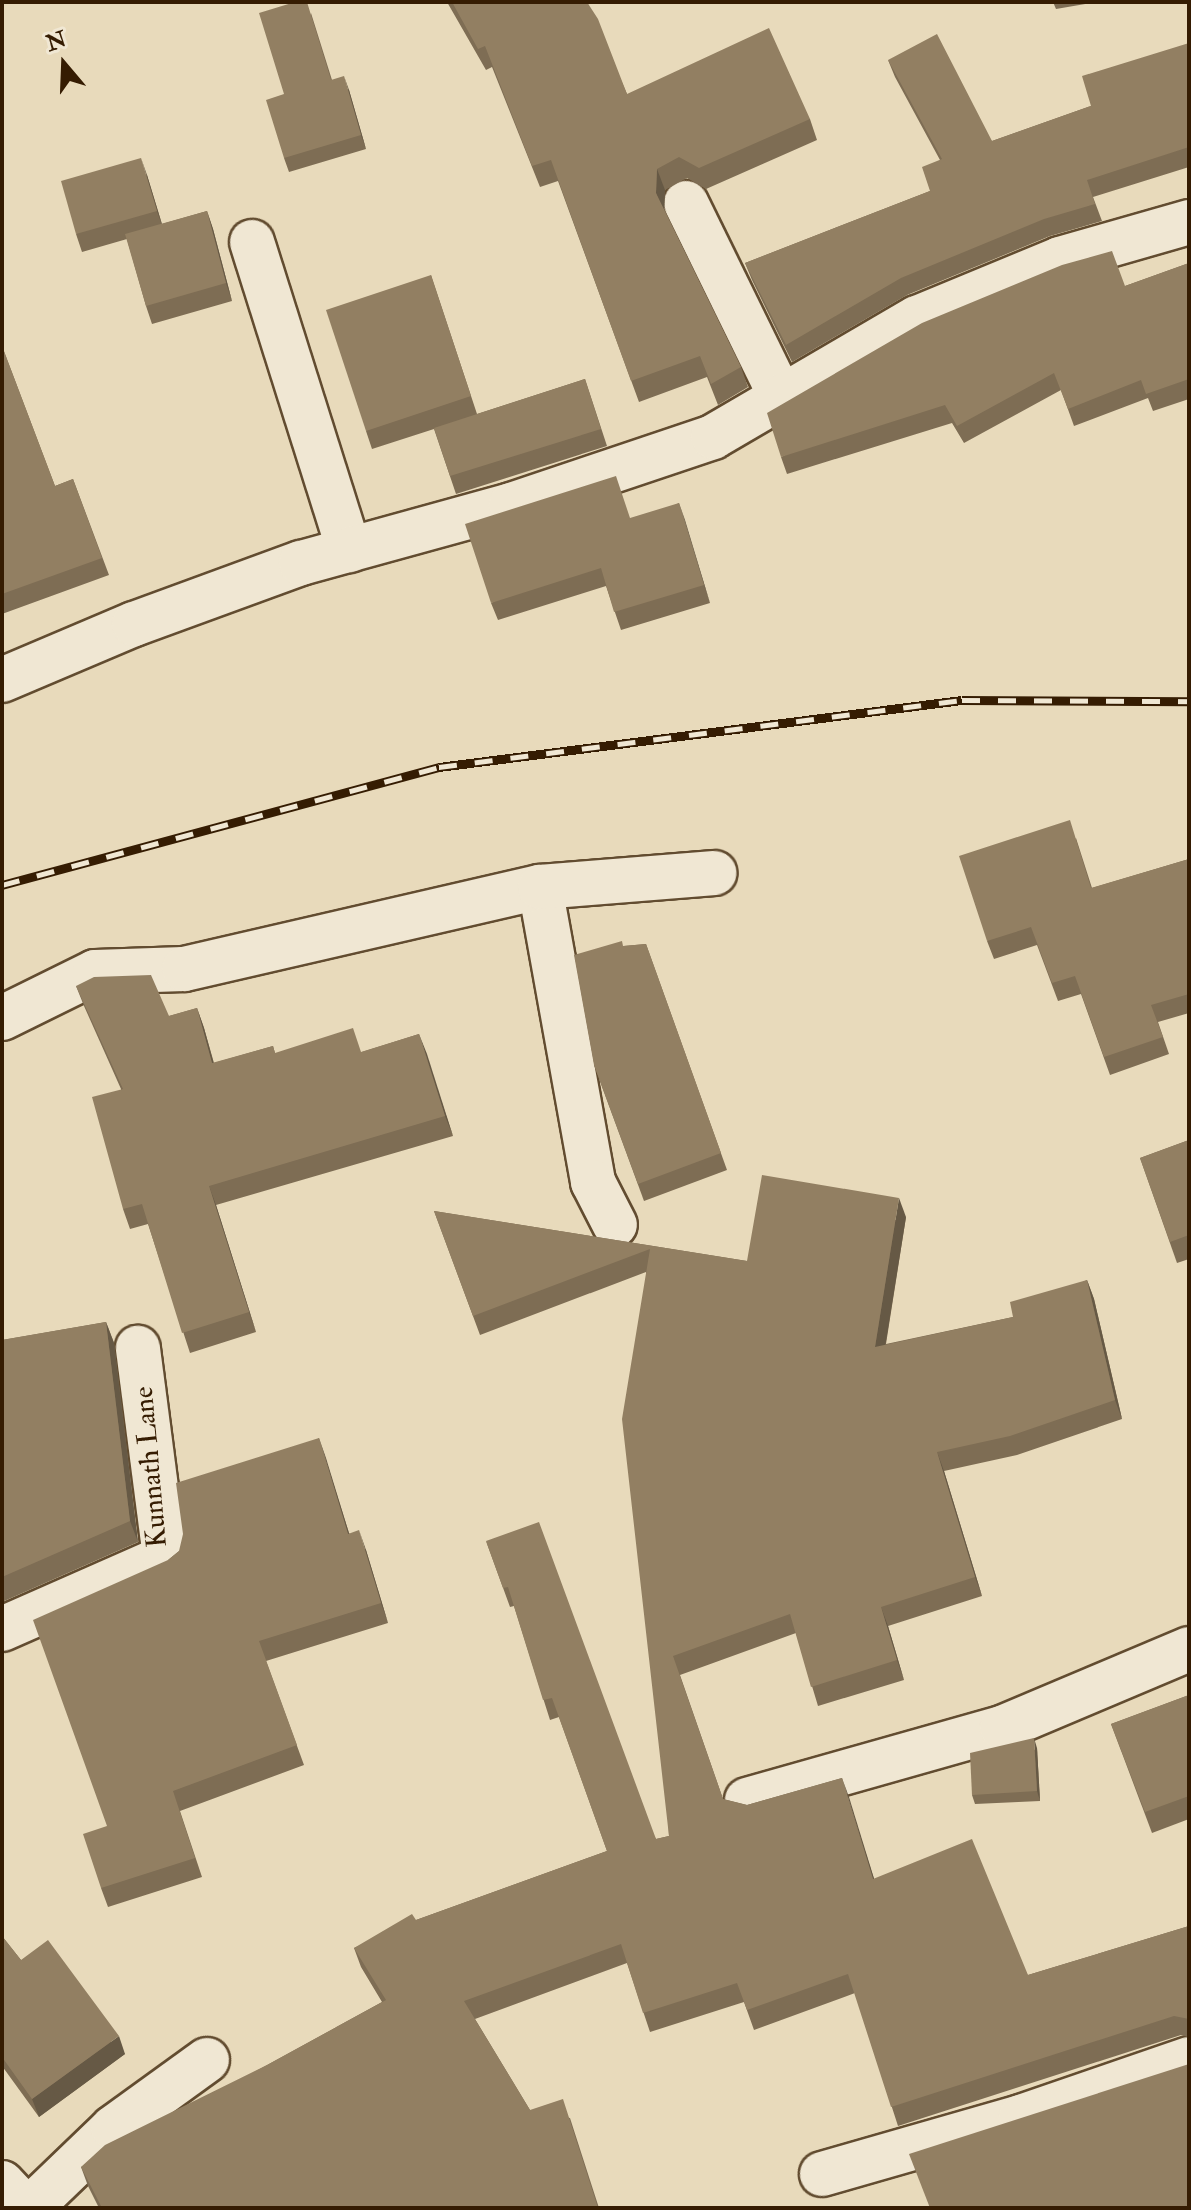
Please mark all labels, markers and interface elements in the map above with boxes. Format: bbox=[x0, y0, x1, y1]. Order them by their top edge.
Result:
north arrow bbox=[24, 24, 104, 104]
text: N bbox=[42, 25, 70, 58]
street label: Kunnath Lane bbox=[127, 1385, 175, 1549]

